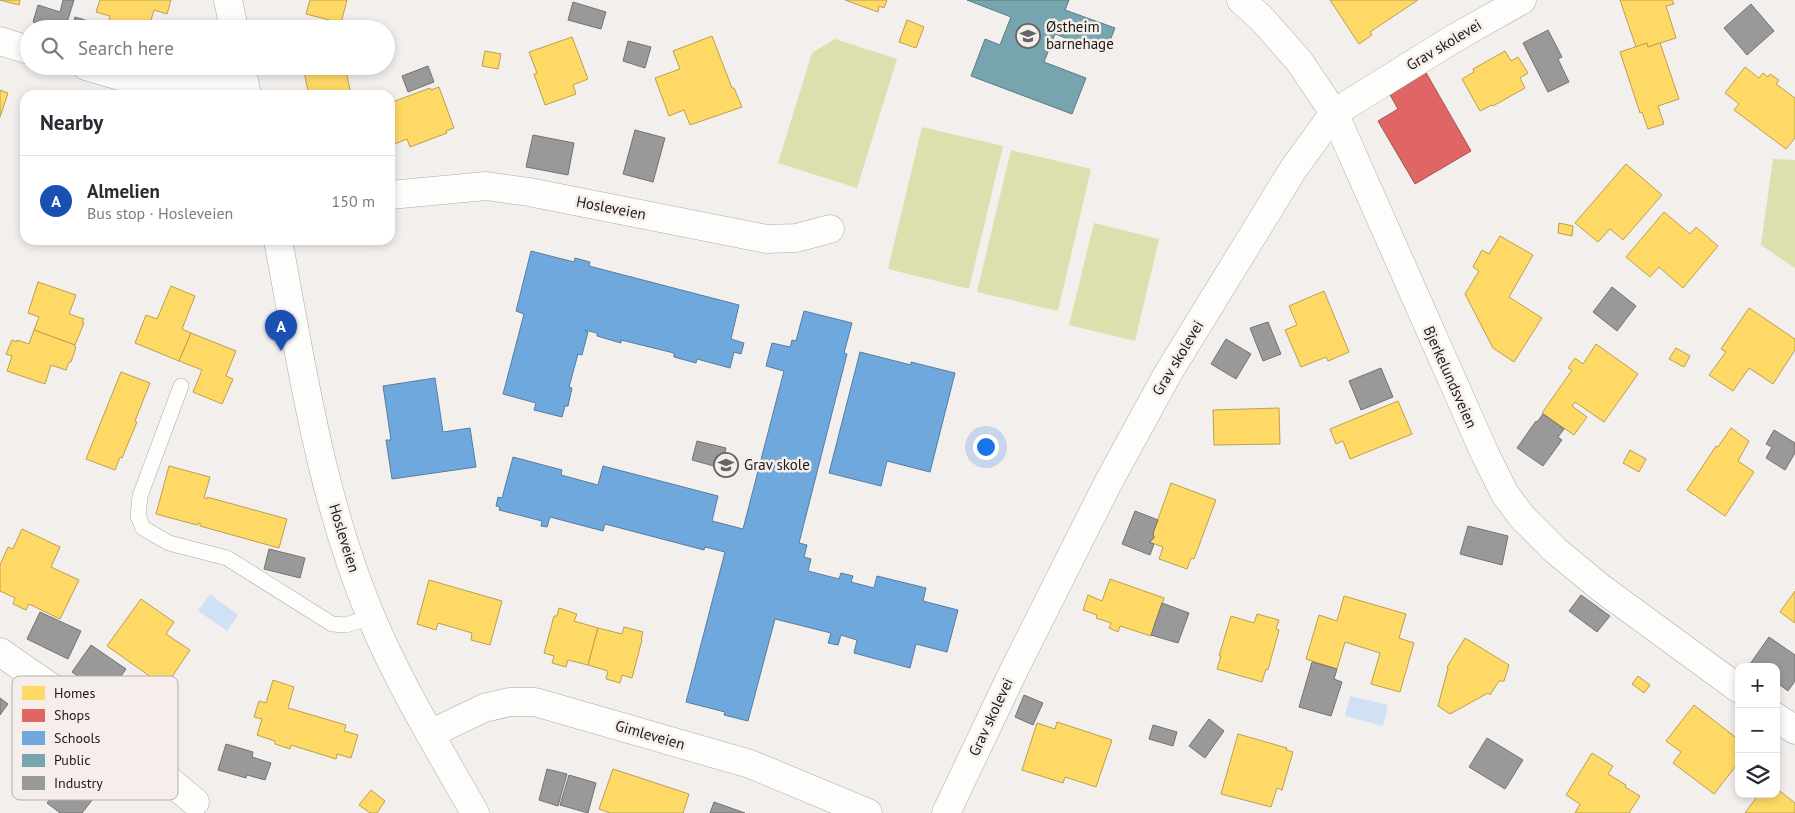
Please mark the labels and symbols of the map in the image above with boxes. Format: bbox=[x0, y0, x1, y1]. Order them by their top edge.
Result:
street label: Grav skolevei bbox=[1403, 15, 1485, 74]
place label: Østheim barnehage bbox=[1046, 17, 1114, 53]
school or university icon: Østheim barnehage bbox=[1015, 23, 1041, 49]
street label: Hosleveien bbox=[575, 191, 648, 224]
pin: A bbox=[265, 310, 297, 351]
street label: Grav skolevei bbox=[1148, 317, 1207, 399]
street label: Bjerkelundsveien bbox=[1419, 323, 1481, 431]
your location bbox=[973, 434, 999, 460]
school or university icon: Grav skole bbox=[713, 452, 739, 478]
place label: Grav skole bbox=[744, 455, 810, 474]
street label: Hosleveien bbox=[325, 501, 364, 574]
street label: Grav skolevei bbox=[964, 675, 1017, 759]
legend bbox=[12, 676, 178, 800]
text: Homes bbox=[54, 684, 95, 702]
text: Shops bbox=[54, 706, 90, 724]
street label: Gimleveien bbox=[613, 716, 687, 754]
text: Schools bbox=[54, 729, 101, 747]
text: Public bbox=[54, 751, 91, 769]
text: Industry bbox=[54, 774, 103, 792]

